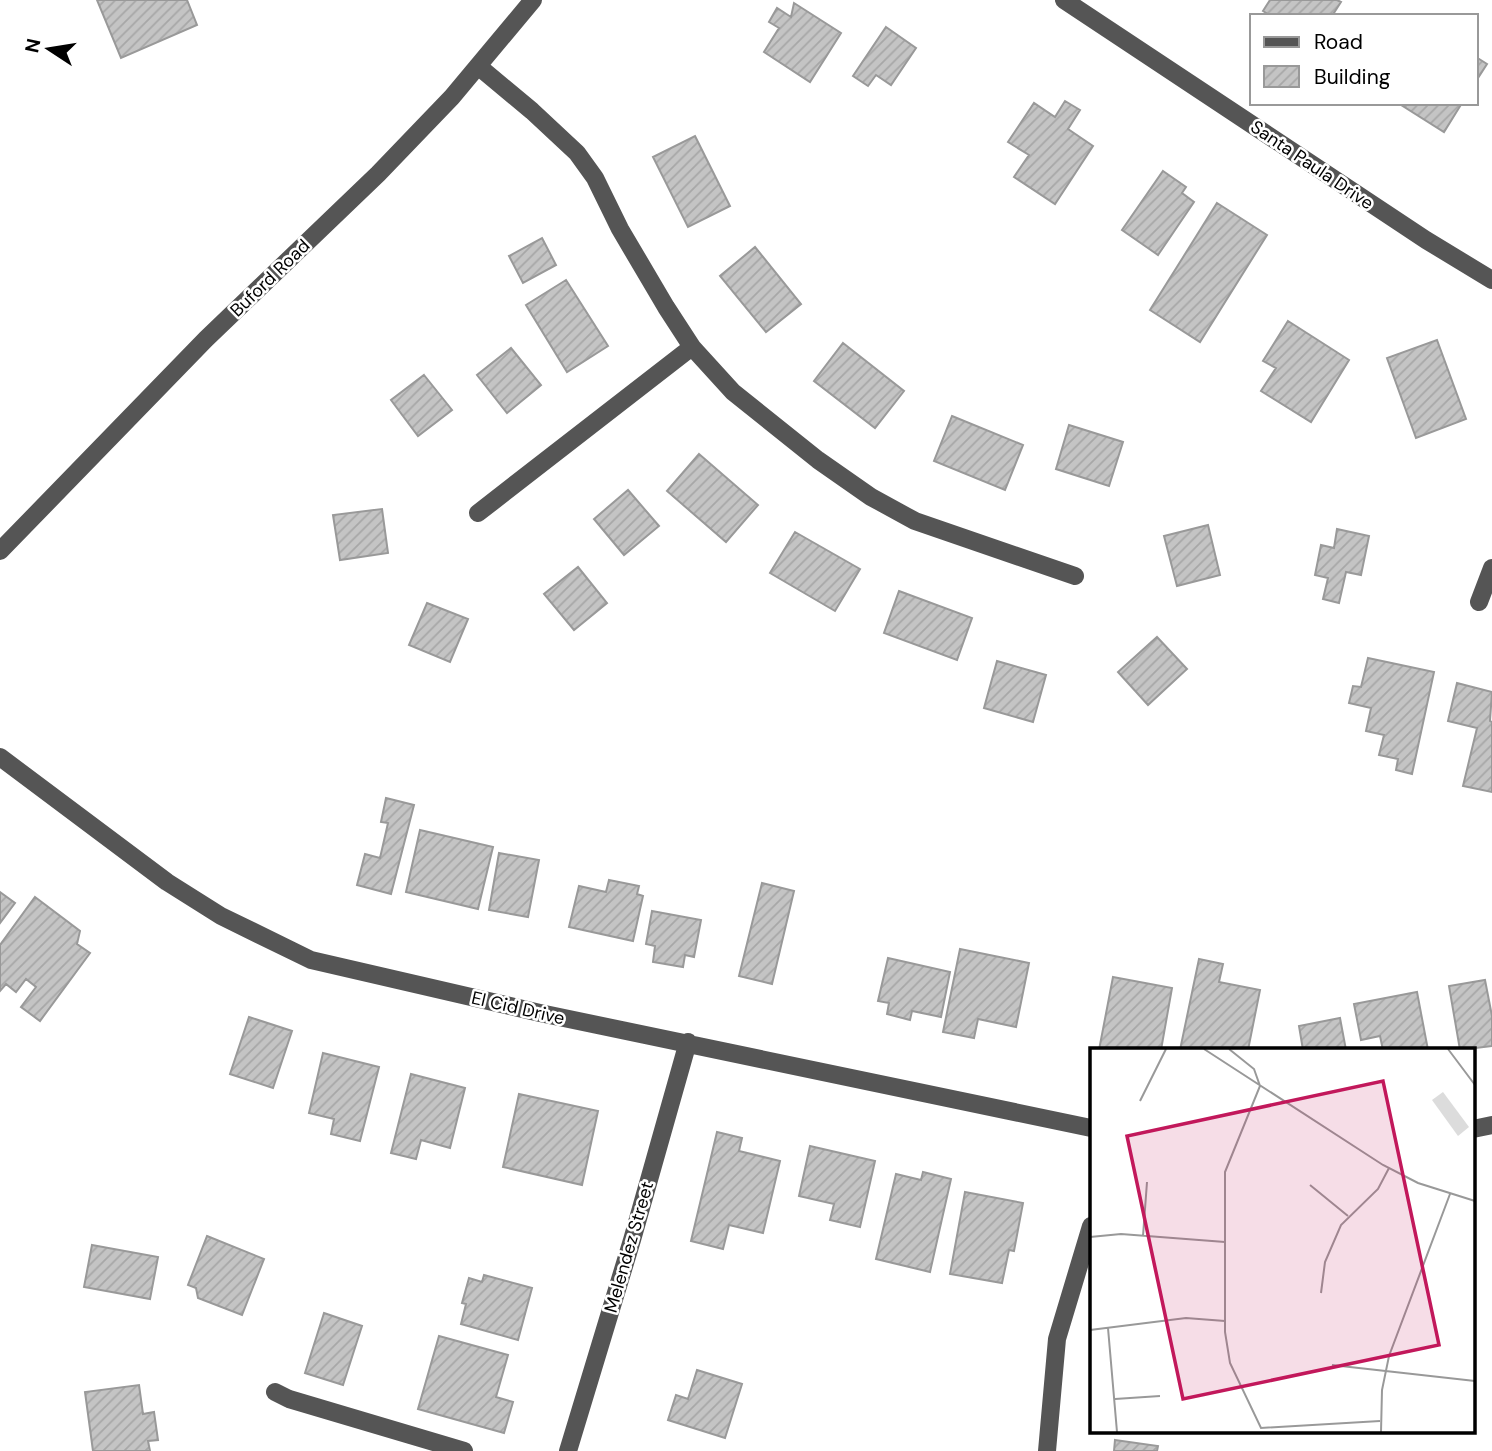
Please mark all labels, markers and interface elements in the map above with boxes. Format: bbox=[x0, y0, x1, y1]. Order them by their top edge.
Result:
north arrow bbox=[14, 14, 84, 84]
legend bbox=[1250, 14, 1478, 105]
text: Road bbox=[1314, 28, 1363, 56]
text: N bbox=[19, 36, 47, 55]
text: Building bbox=[1314, 63, 1391, 91]
street label: Santa Paula Drive bbox=[1246, 115, 1378, 215]
street label: Buford Road bbox=[225, 234, 315, 322]
street label: El Cid Drive bbox=[469, 986, 567, 1030]
inset map bbox=[1090, 1048, 1474, 1434]
street label: Melendez Street bbox=[599, 1179, 659, 1315]

